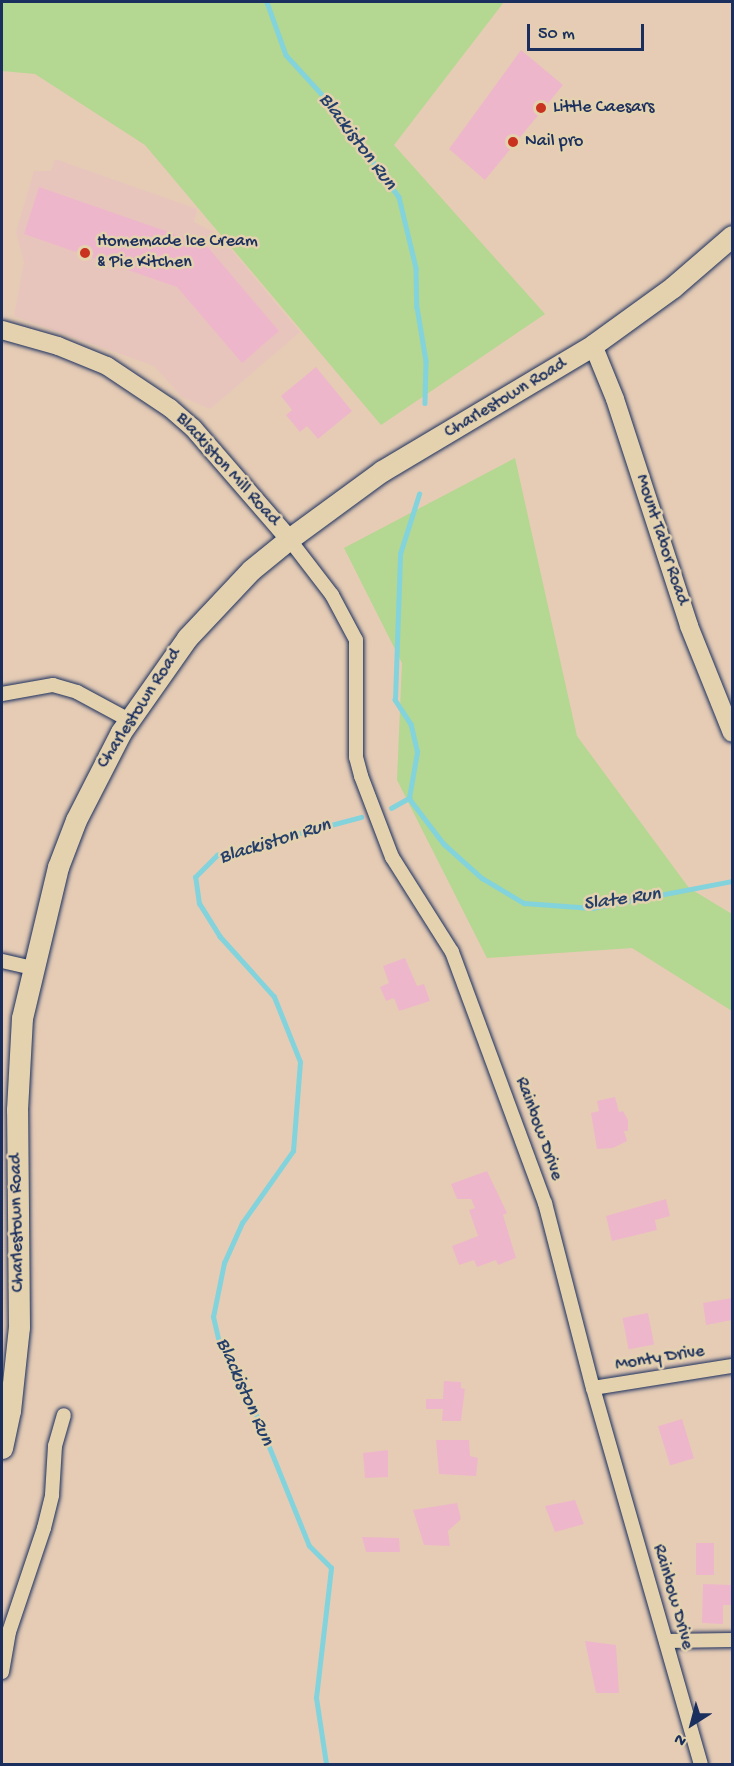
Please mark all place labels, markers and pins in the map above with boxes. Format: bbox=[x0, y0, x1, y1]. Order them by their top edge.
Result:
place label: Little Caesars bbox=[553, 97, 654, 119]
marker: Little Caesars bbox=[534, 101, 548, 115]
place label: Nail pro bbox=[525, 131, 583, 153]
marker: Nail pro bbox=[506, 135, 520, 149]
place label: Homemade Ice Cream & Pie Kitchen bbox=[97, 232, 258, 274]
marker: Homemade Ice Cream & Pie Kitchen bbox=[78, 246, 92, 260]

